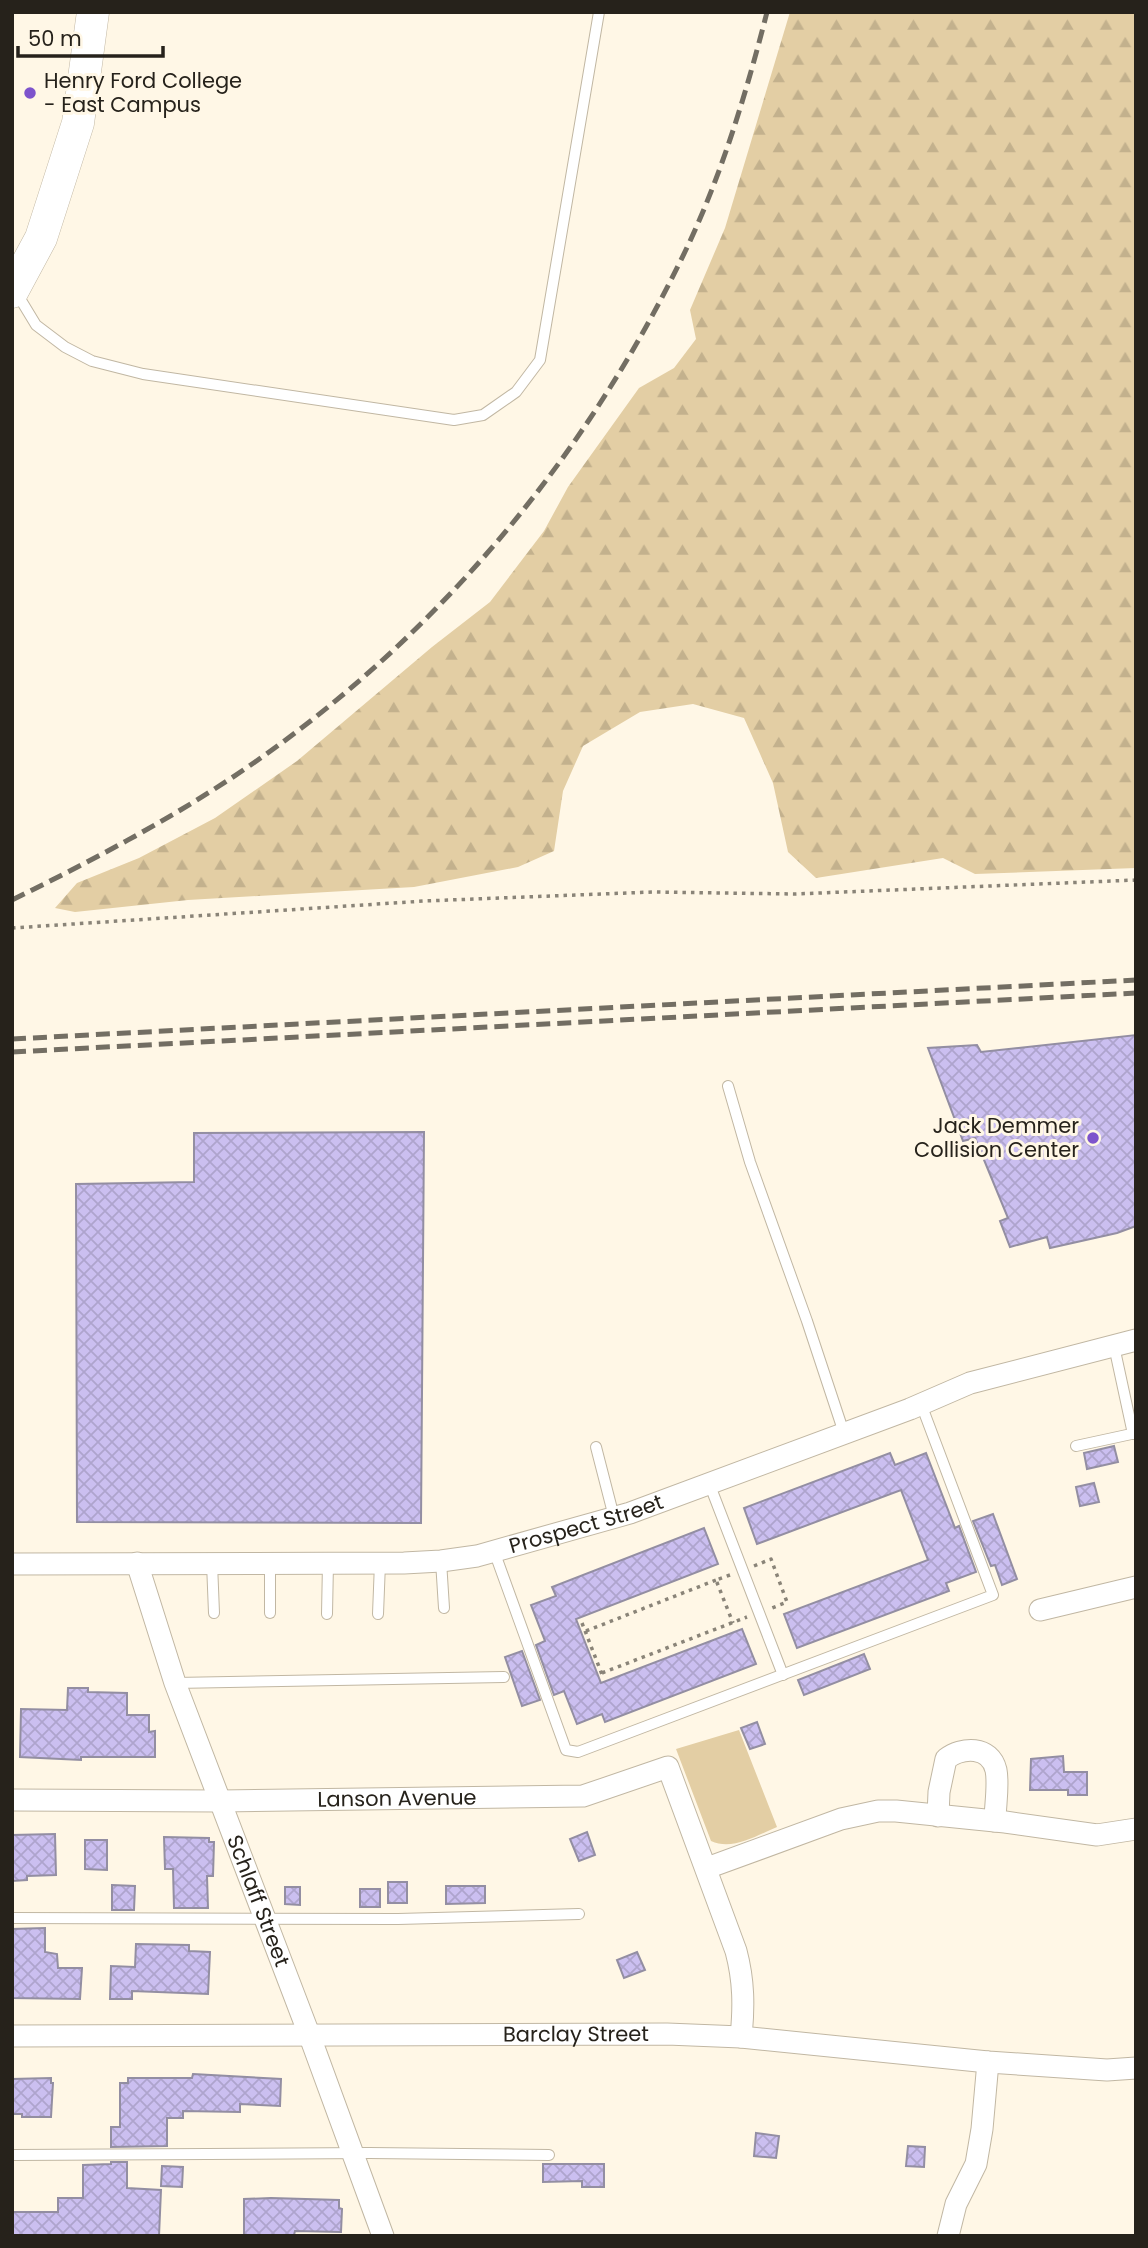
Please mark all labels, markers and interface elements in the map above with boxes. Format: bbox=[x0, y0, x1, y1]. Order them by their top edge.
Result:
scale bar bbox=[18, 14, 163, 58]
text: 50 m bbox=[28, 24, 82, 53]
place label: Henry Ford College - East Campus bbox=[44, 66, 242, 119]
marker: Henry Ford College - East Campus bbox=[22, 85, 38, 101]
place label: Jack Demmer Collision Center bbox=[914, 1111, 1079, 1164]
marker: Jack Demmer Collision Center bbox=[1085, 1130, 1101, 1146]
street label: Prospect Street bbox=[506, 1487, 667, 1560]
street label: Lanson Avenue bbox=[317, 1782, 477, 1814]
street label: Schlaff Street bbox=[220, 1831, 297, 1971]
street label: Barclay Street bbox=[503, 2019, 649, 2049]

